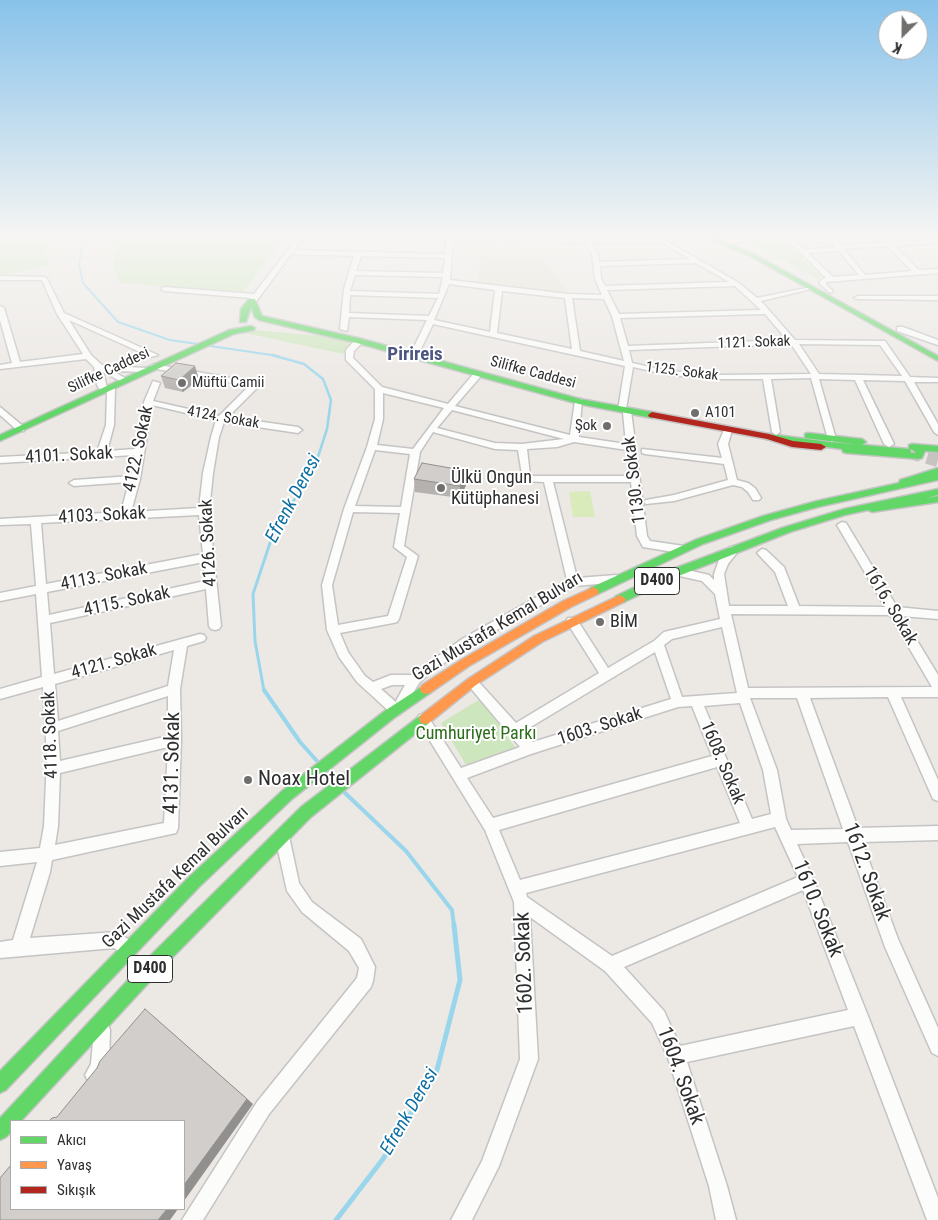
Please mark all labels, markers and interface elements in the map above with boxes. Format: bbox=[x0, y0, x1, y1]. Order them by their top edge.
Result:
north arrow bbox=[878, 10, 928, 60]
text: K bbox=[891, 39, 904, 57]
street label: 1121. Sokak bbox=[717, 333, 791, 353]
street label: Silifke Caddesi bbox=[65, 344, 153, 398]
district label: Pirireis bbox=[387, 344, 443, 366]
street label: Silifke Caddesi bbox=[488, 353, 578, 393]
street label: 1125. Sokak bbox=[645, 359, 719, 385]
place label: Müftü Camii bbox=[192, 374, 264, 392]
marker: Müftü Camii bbox=[176, 377, 188, 389]
street label: 4124. Sokak bbox=[185, 403, 261, 433]
street label: 4122. Sokak bbox=[119, 404, 159, 494]
place label: A101 bbox=[705, 404, 736, 422]
marker: A101 bbox=[689, 407, 701, 419]
place label: Şok bbox=[575, 417, 597, 435]
marker: Şok bbox=[601, 420, 613, 432]
street label: 1130. Sokak bbox=[619, 435, 651, 525]
street label: 4101. Sokak bbox=[25, 443, 113, 469]
water label: Efrenk Deresi bbox=[261, 451, 327, 547]
place label: Ülkü Ongun Kütüphanesi bbox=[451, 467, 539, 509]
marker: Ülkü Ongun Kütüphanesi bbox=[435, 482, 447, 494]
street label: 4126. Sokak bbox=[196, 499, 222, 587]
street label: 4103. Sokak bbox=[58, 503, 146, 529]
street label: 4113. Sokak bbox=[59, 558, 149, 596]
street label: 1616. Sokak bbox=[858, 563, 922, 649]
street label: Gazi Mustafa Kemal Bulvarı bbox=[409, 567, 587, 687]
road number: D400 bbox=[634, 568, 680, 594]
street label: 4115. Sokak bbox=[82, 582, 172, 622]
place label: BİM bbox=[610, 611, 638, 633]
marker: BİM bbox=[594, 616, 606, 628]
street label: 4121. Sokak bbox=[69, 640, 159, 684]
street label: 4118. Sokak bbox=[39, 691, 63, 779]
street label: 1603. Sokak bbox=[555, 703, 645, 751]
street label: 4131. Sokak bbox=[160, 712, 186, 814]
street label: 1608. Sokak bbox=[695, 718, 749, 808]
park label: Cumhuriyet Parkı bbox=[415, 723, 537, 745]
place label: Noax Hotel bbox=[258, 767, 350, 793]
marker: Noax Hotel bbox=[242, 774, 254, 786]
street label: Gazi Mustafa Kemal Bulvarı bbox=[98, 802, 254, 954]
street label: 1612. Sokak bbox=[837, 820, 895, 924]
street label: 1610. Sokak bbox=[786, 857, 848, 961]
street label: 1602. Sokak bbox=[511, 911, 539, 1015]
road number: D400 bbox=[128, 956, 172, 982]
street label: 1604. Sokak bbox=[651, 1024, 709, 1128]
water label: Efrenk Deresi bbox=[376, 1065, 444, 1159]
legend bbox=[10, 1120, 185, 1210]
text: Akıcı bbox=[57, 1131, 86, 1149]
text: Yavaş bbox=[57, 1156, 92, 1174]
text: Sıkışık bbox=[57, 1181, 96, 1199]

